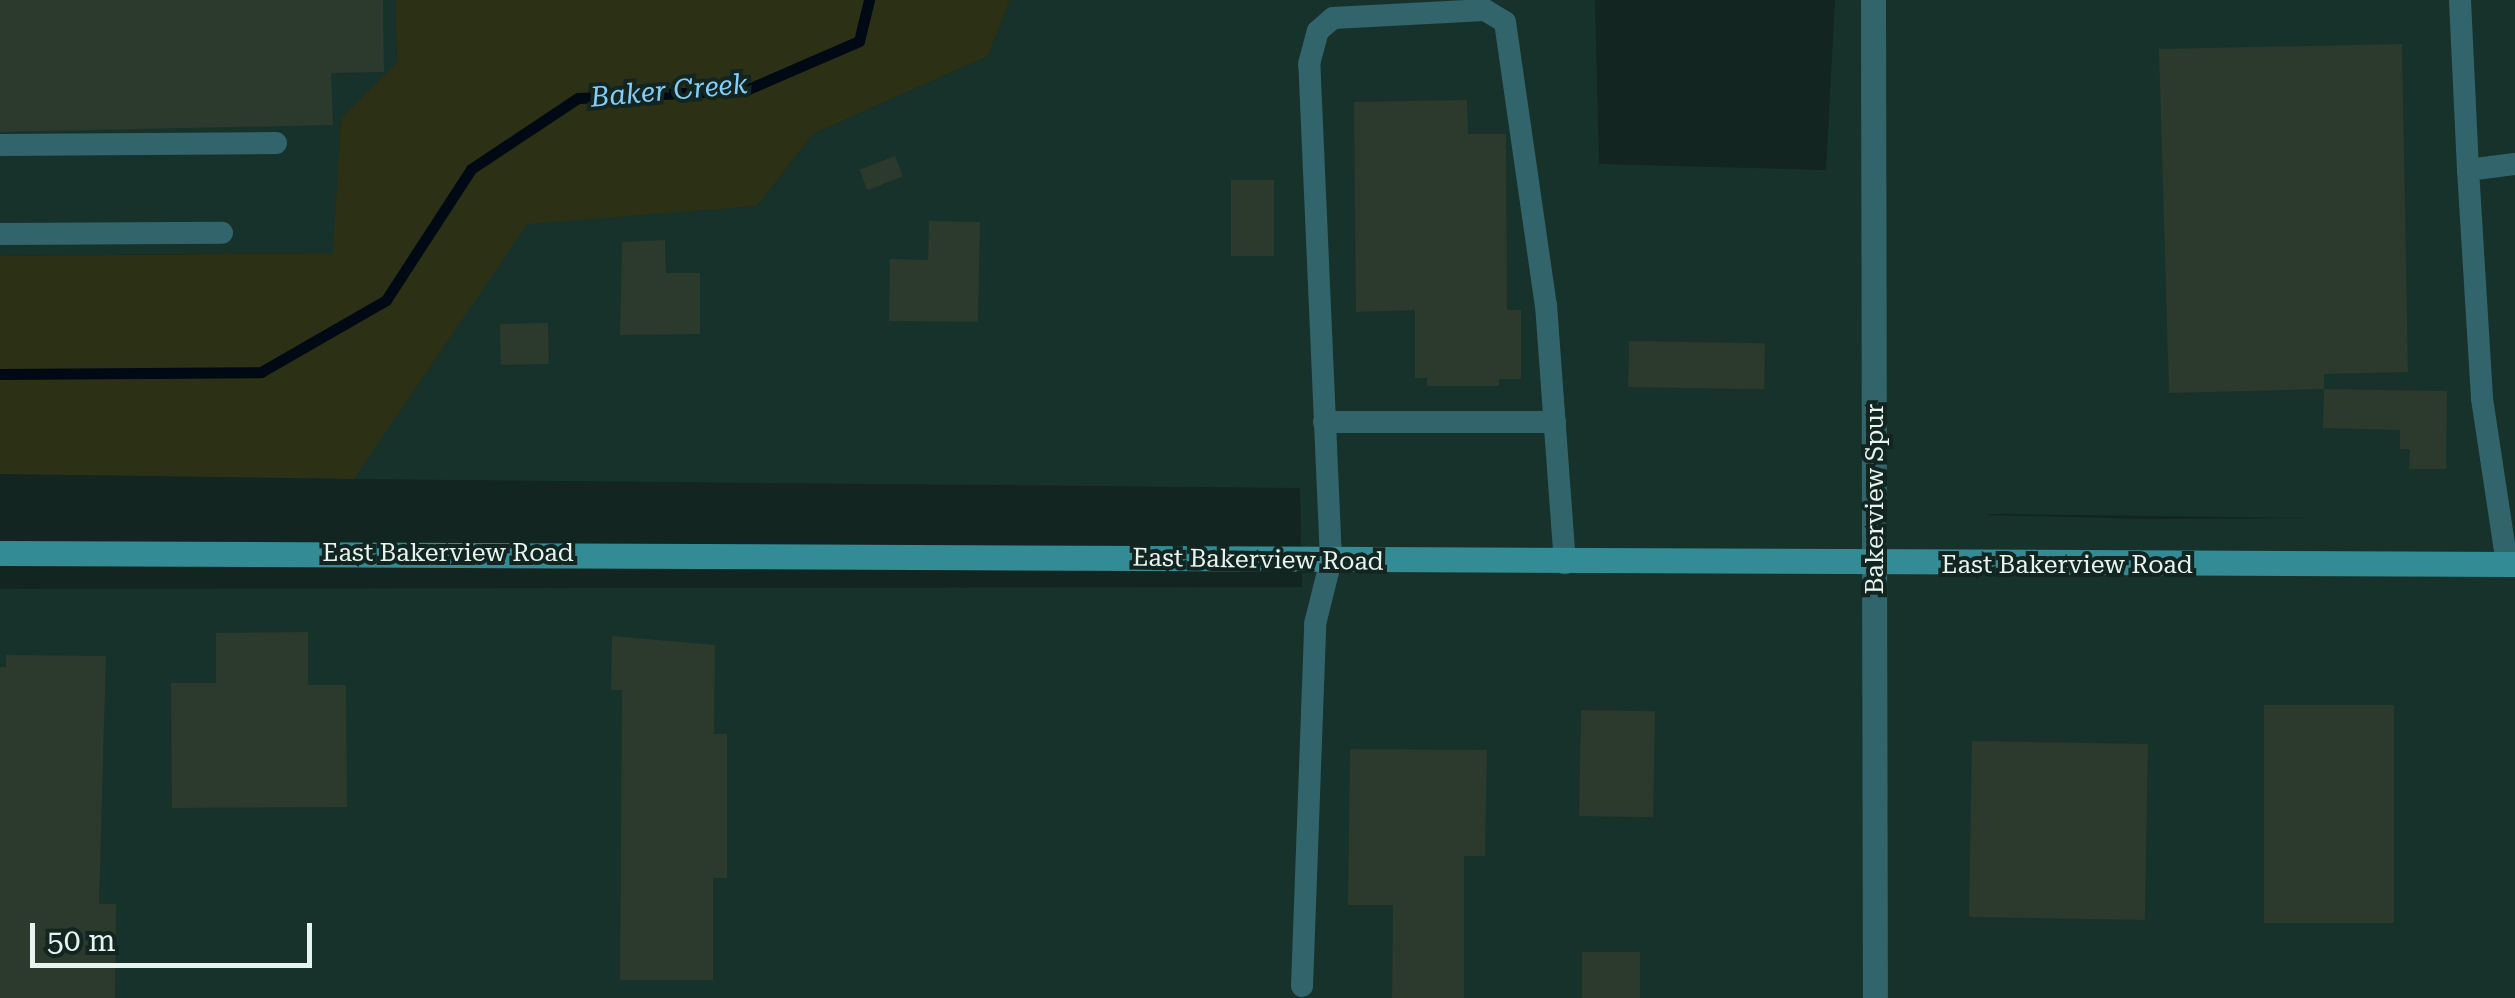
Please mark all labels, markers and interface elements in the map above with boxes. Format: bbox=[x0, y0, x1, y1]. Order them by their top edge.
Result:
water label: Baker Creek bbox=[589, 67, 749, 115]
street label: Bakerview Spur bbox=[1860, 404, 1890, 594]
street label: East Bakerview Road bbox=[322, 538, 574, 568]
street label: East Bakerview Road bbox=[1132, 543, 1384, 577]
street label: East Bakerview Road bbox=[1941, 550, 2193, 580]
scale bar bbox=[35, 903, 318, 965]
text: 50 m bbox=[47, 923, 116, 958]

